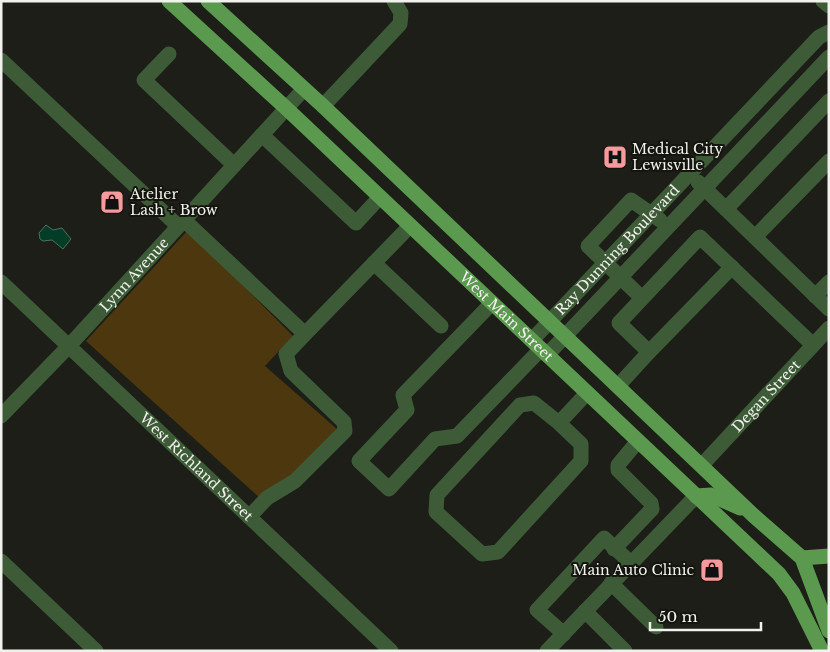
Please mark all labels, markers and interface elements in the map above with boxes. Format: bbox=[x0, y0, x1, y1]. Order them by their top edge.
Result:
place label: Medical City Lewisville bbox=[632, 140, 723, 174]
hospital icon: Medical City Lewisville bbox=[602, 144, 628, 170]
street label: Ray Dunning Boulevard bbox=[551, 181, 684, 319]
place label: Atelier Lash + Brow bbox=[129, 185, 218, 219]
shop icon: Atelier Lash + Brow bbox=[99, 189, 125, 215]
street label: Lynn Avenue bbox=[96, 234, 172, 316]
street label: West Main Street bbox=[455, 267, 558, 366]
street label: Degan Street bbox=[728, 356, 804, 436]
street label: West Richland Street bbox=[135, 408, 257, 525]
shop icon: Main Auto Clinic bbox=[699, 557, 725, 583]
place label: Main Auto Clinic bbox=[572, 561, 694, 579]
scale bar bbox=[650, 600, 761, 632]
text: 50 m bbox=[658, 607, 698, 626]

